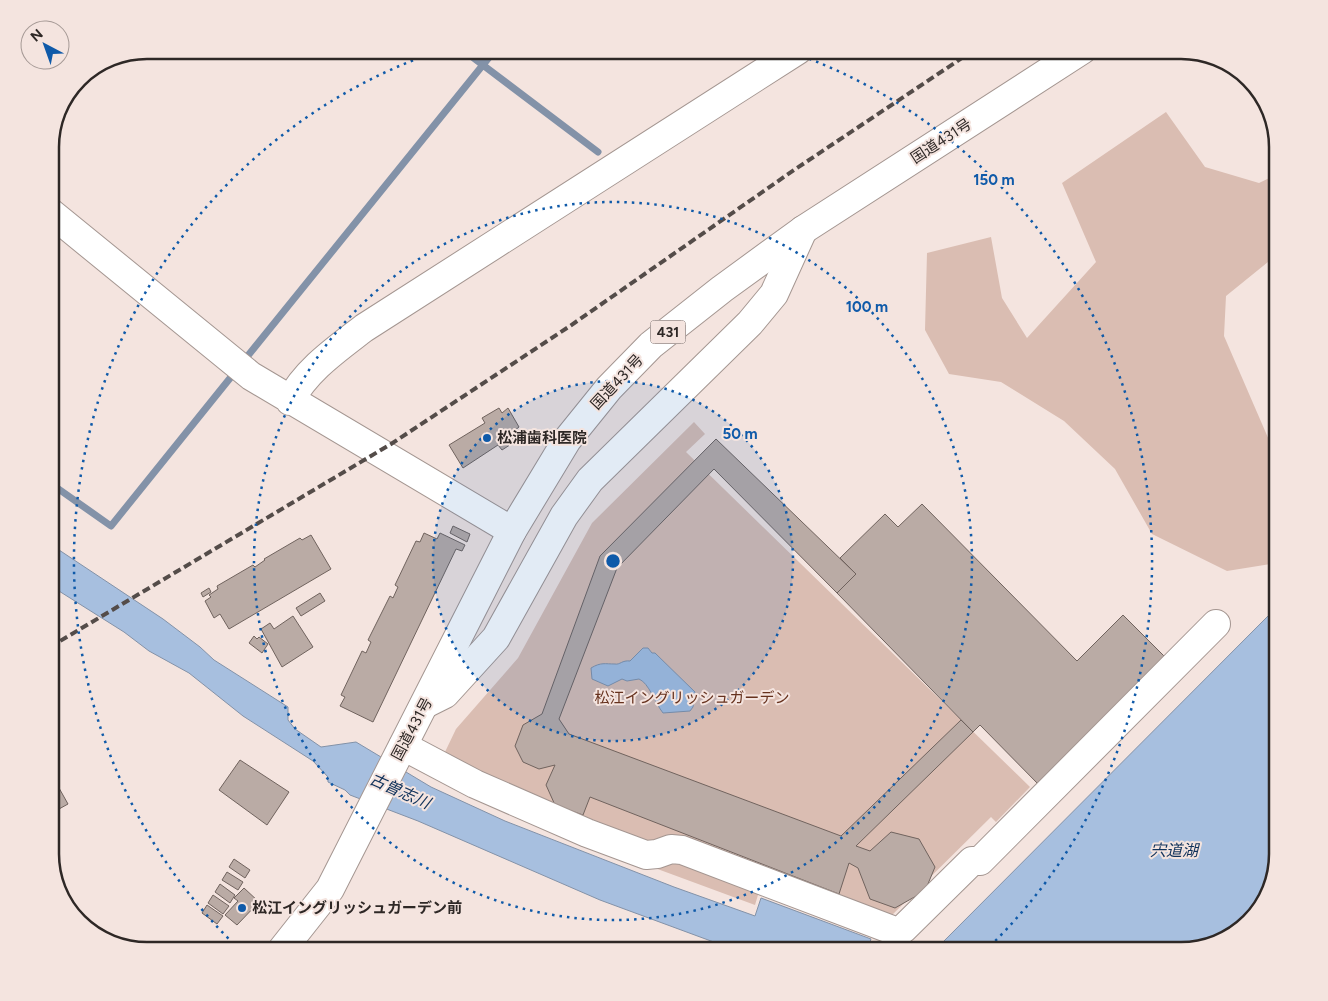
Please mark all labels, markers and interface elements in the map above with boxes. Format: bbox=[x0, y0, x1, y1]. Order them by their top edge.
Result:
north arrow bbox=[20, 20, 70, 70]
text: N bbox=[27, 26, 46, 46]
street label: 国道431号 bbox=[907, 115, 975, 167]
text: 150 m bbox=[973, 171, 1015, 189]
text: 100 m bbox=[846, 298, 888, 316]
road number: 431 bbox=[650, 321, 686, 344]
street label: 国道431号 bbox=[587, 351, 647, 413]
text: 50 m bbox=[722, 425, 758, 443]
place label: 松浦歯科医院 bbox=[497, 429, 587, 447]
marker: 松浦歯科医院 bbox=[481, 432, 493, 444]
centre of rings bbox=[604, 552, 622, 570]
park label: 松江イングリッシュガーデン bbox=[594, 689, 790, 707]
street label: 国道431号 bbox=[388, 694, 436, 764]
water label: 古曽志川 bbox=[367, 769, 435, 814]
water label: 宍道湖 bbox=[1150, 841, 1201, 860]
place label: 松江イングリッシュガーデン前 bbox=[252, 899, 462, 917]
marker: 松江イングリッシュガーデン前 bbox=[236, 902, 248, 914]

